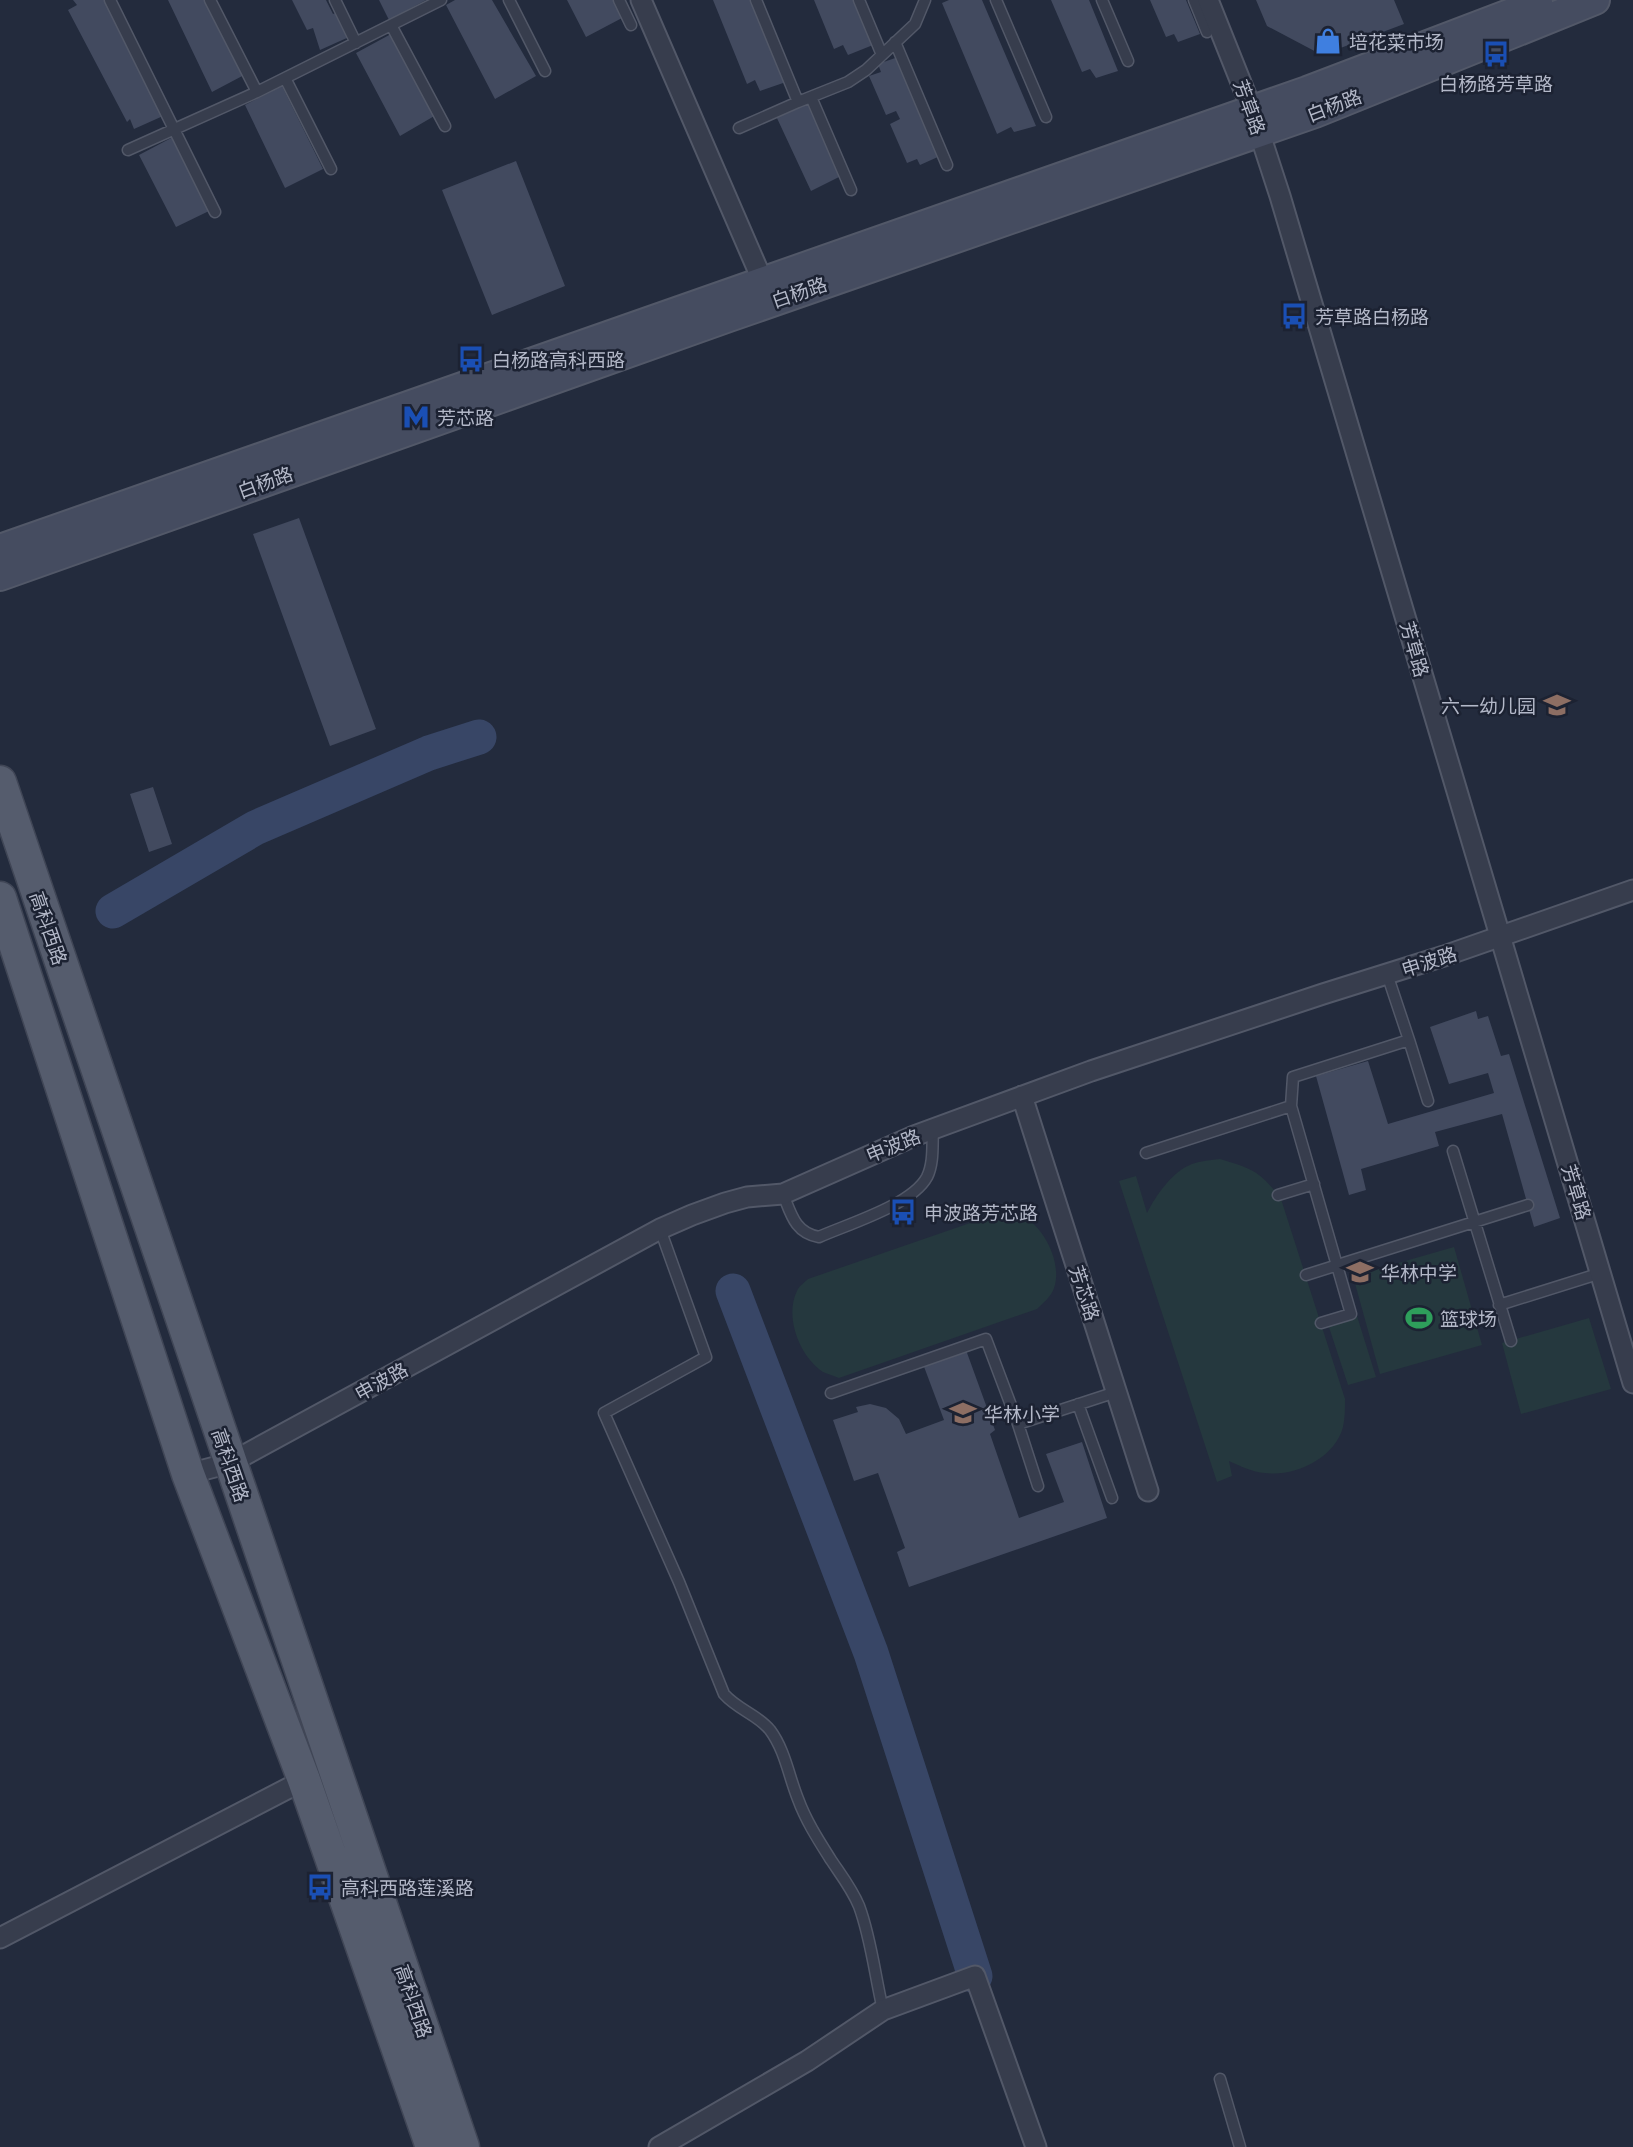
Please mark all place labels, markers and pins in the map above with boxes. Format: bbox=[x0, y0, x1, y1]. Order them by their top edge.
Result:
shop icon: 培花菜市场 bbox=[1313, 26, 1343, 56]
place label: 培花菜市场 bbox=[1349, 27, 1444, 56]
bus stop icon: 白杨路芳草路 bbox=[1481, 39, 1511, 69]
place label: 白杨路芳草路 bbox=[1439, 69, 1553, 98]
bus stop icon: 芳草路白杨路 bbox=[1279, 301, 1309, 331]
place label: 芳草路白杨路 bbox=[1315, 302, 1429, 331]
bus stop icon: 白杨路高科西路 bbox=[456, 344, 486, 374]
place label: 白杨路高科西路 bbox=[492, 345, 625, 374]
metro station icon: 芳芯路 bbox=[401, 402, 431, 432]
place label: 芳芯路 bbox=[437, 403, 494, 432]
school or university icon: 六一幼儿园 bbox=[1542, 690, 1572, 720]
place label: 六一幼儿园 bbox=[1441, 691, 1536, 720]
bus stop icon: 申波路芳芯路 bbox=[888, 1197, 918, 1227]
place label: 申波路芳芯路 bbox=[924, 1198, 1038, 1227]
school or university icon: 华林中学 bbox=[1345, 1257, 1375, 1287]
place label: 华林中学 bbox=[1381, 1258, 1457, 1287]
sports icon: 篮球场 bbox=[1404, 1303, 1434, 1333]
place label: 篮球场 bbox=[1440, 1304, 1497, 1333]
school or university icon: 华林小学 bbox=[948, 1398, 978, 1428]
place label: 华林小学 bbox=[984, 1399, 1060, 1428]
bus stop icon: 高科西路莲溪路 bbox=[305, 1872, 335, 1902]
place label: 高科西路莲溪路 bbox=[341, 1873, 474, 1902]

